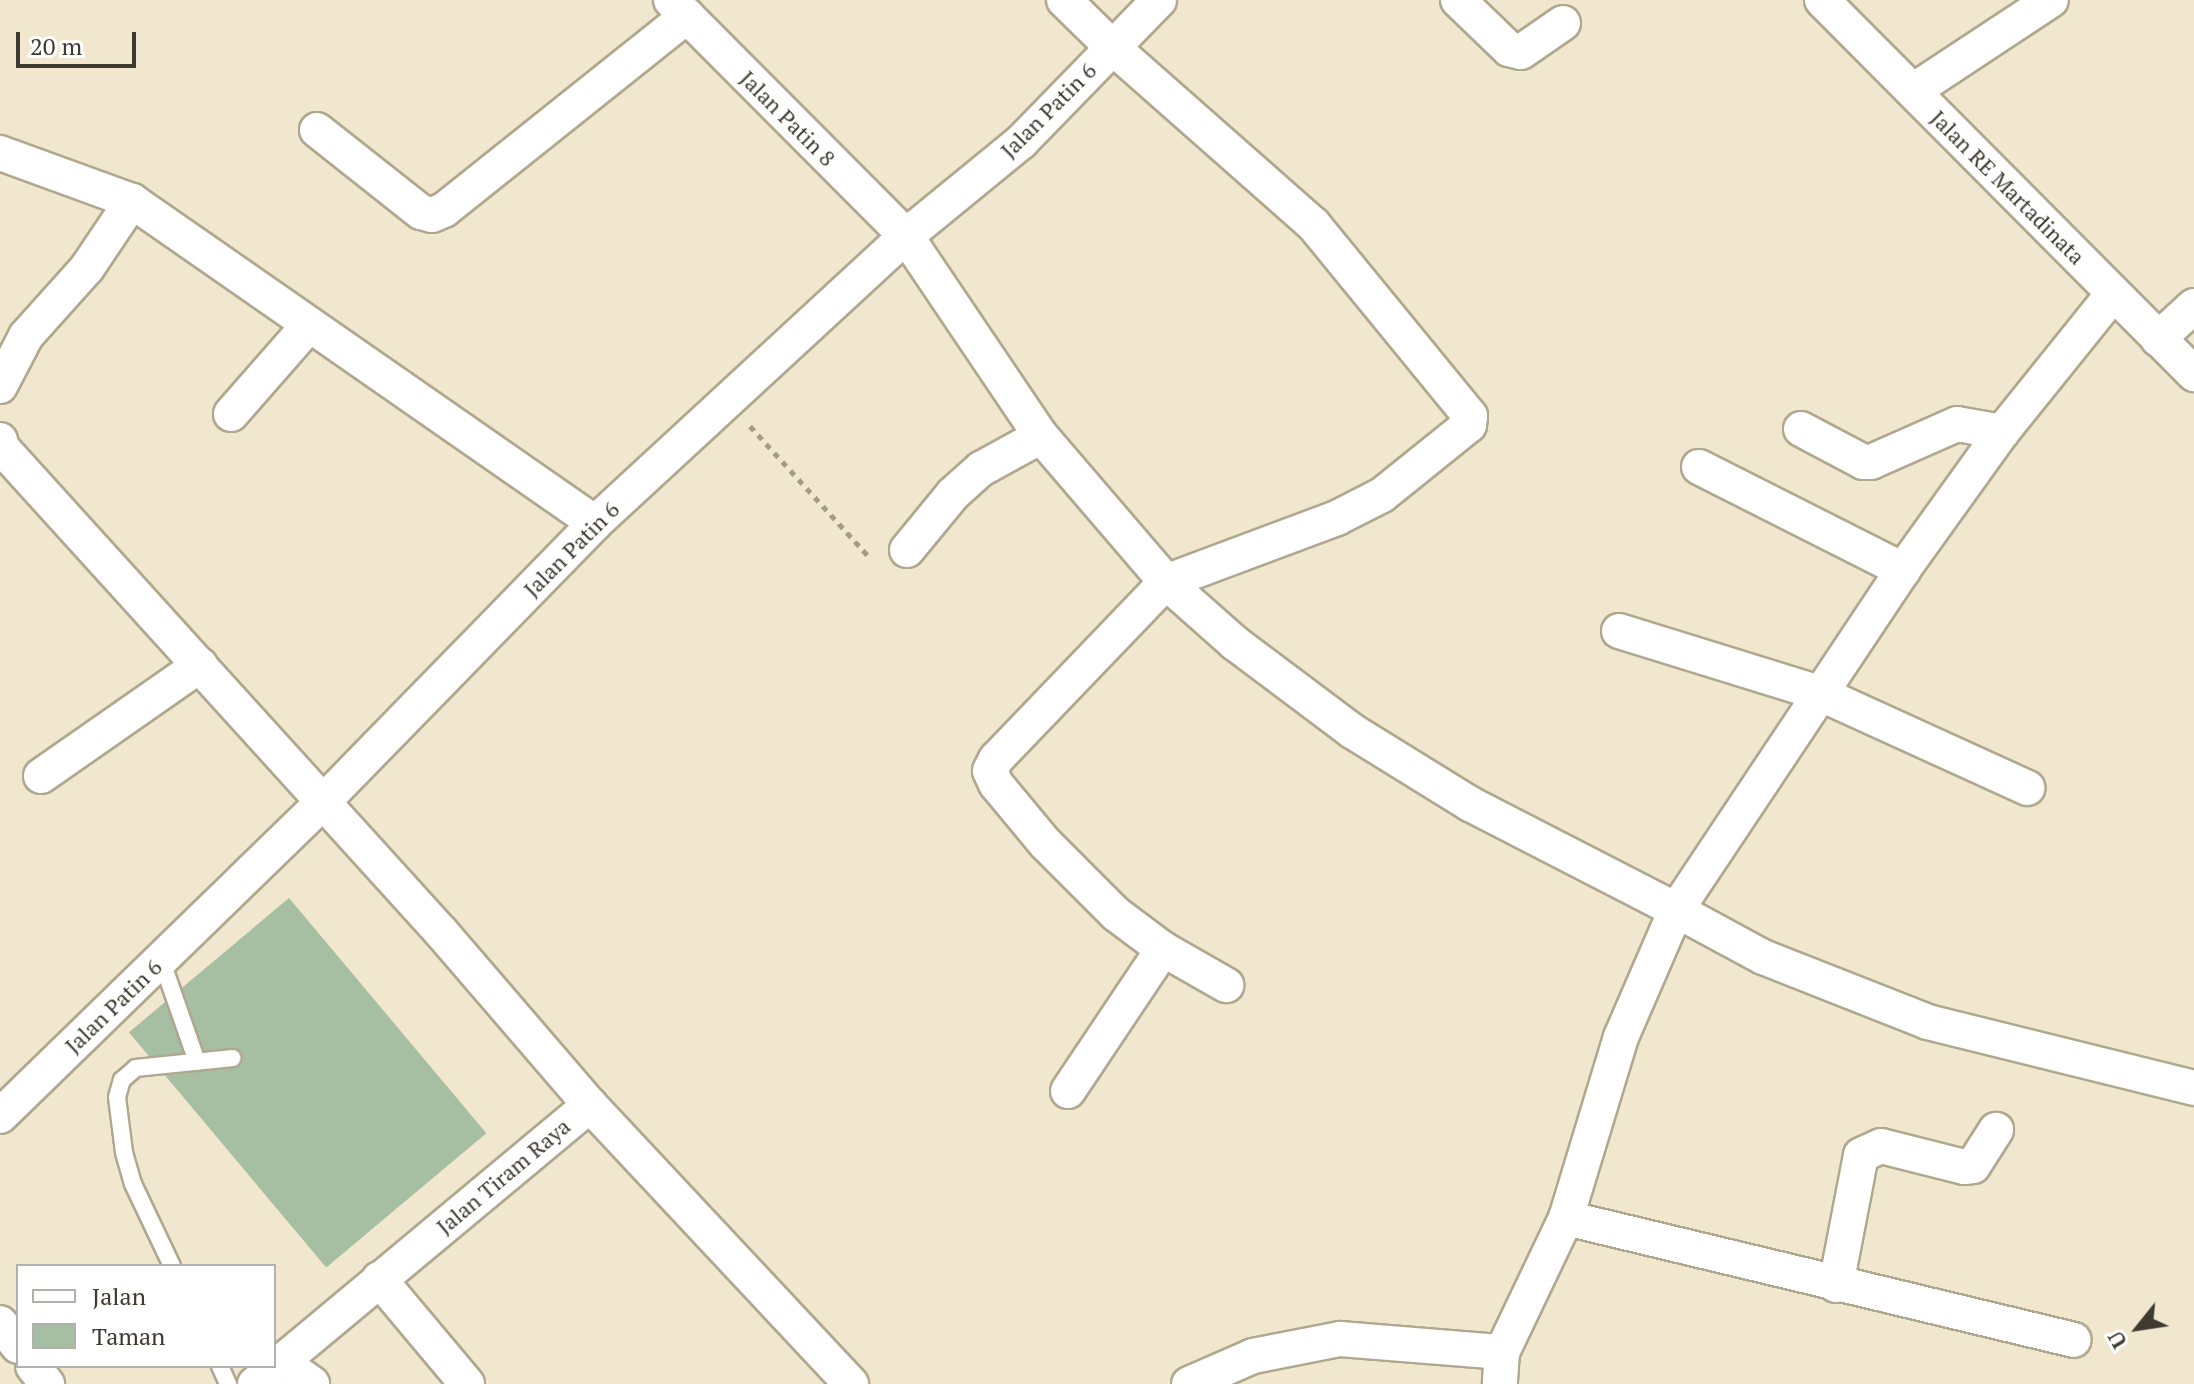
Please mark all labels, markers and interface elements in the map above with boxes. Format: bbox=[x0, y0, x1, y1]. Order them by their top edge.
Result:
scale bar bbox=[20, 16, 140, 66]
text: 20 m bbox=[30, 30, 82, 62]
street label: Jalan Patin 6 bbox=[995, 57, 1101, 163]
street label: Jalan Patin 8 bbox=[735, 65, 841, 171]
street label: Jalan RE Martadinata bbox=[1925, 104, 2091, 270]
street label: Jalan Patin 6 bbox=[518, 496, 624, 602]
street label: Jalan Patin 6 bbox=[59, 953, 167, 1059]
street label: Jalan Tiram Raya bbox=[431, 1112, 575, 1240]
legend bbox=[16, 1264, 276, 1368]
text: Jalan bbox=[92, 1280, 146, 1312]
north arrow bbox=[2098, 1288, 2178, 1368]
text: Taman bbox=[92, 1320, 165, 1352]
text: U bbox=[2100, 1326, 2133, 1354]

